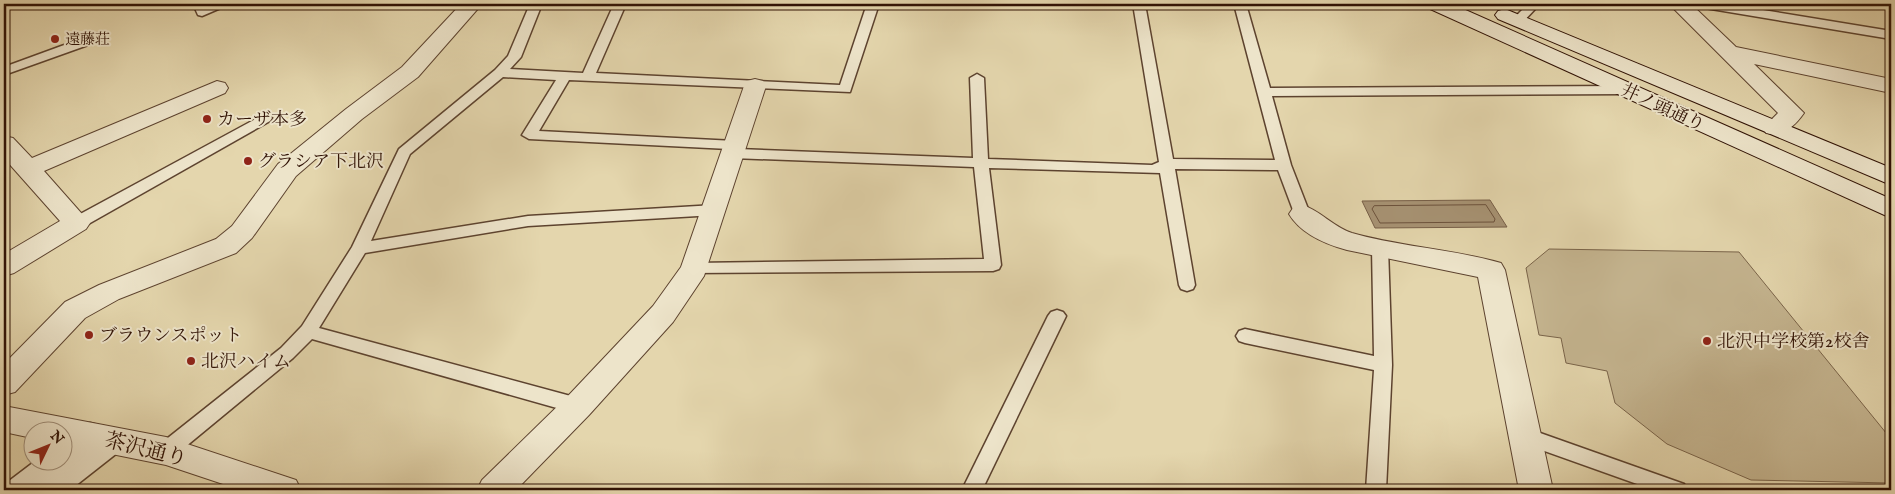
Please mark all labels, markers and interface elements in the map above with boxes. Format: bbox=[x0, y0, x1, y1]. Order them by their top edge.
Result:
place label: 遠藤荘 bbox=[65, 30, 110, 49]
marker: 遠藤荘 bbox=[49, 33, 61, 45]
street label: 井ノ頭通り bbox=[1617, 79, 1708, 138]
place label: カーザ本多 bbox=[217, 109, 307, 132]
marker: カーザ本多 bbox=[201, 113, 213, 125]
place label: グラシア下北沢 bbox=[258, 151, 384, 174]
marker: グラシア下北沢 bbox=[242, 155, 254, 167]
place label: ブラウンスポット bbox=[99, 325, 242, 348]
marker: ブラウンスポット bbox=[83, 329, 95, 341]
place label: 北沢中学校第2校舎 bbox=[1717, 331, 1869, 354]
marker: 北沢中学校第2校舎 bbox=[1701, 335, 1713, 347]
place label: 北沢ハイム bbox=[201, 351, 291, 374]
marker: 北沢ハイム bbox=[185, 355, 197, 367]
north arrow bbox=[22, 422, 72, 472]
text: N bbox=[45, 427, 67, 448]
street label: 茶沢通り bbox=[102, 427, 190, 474]

